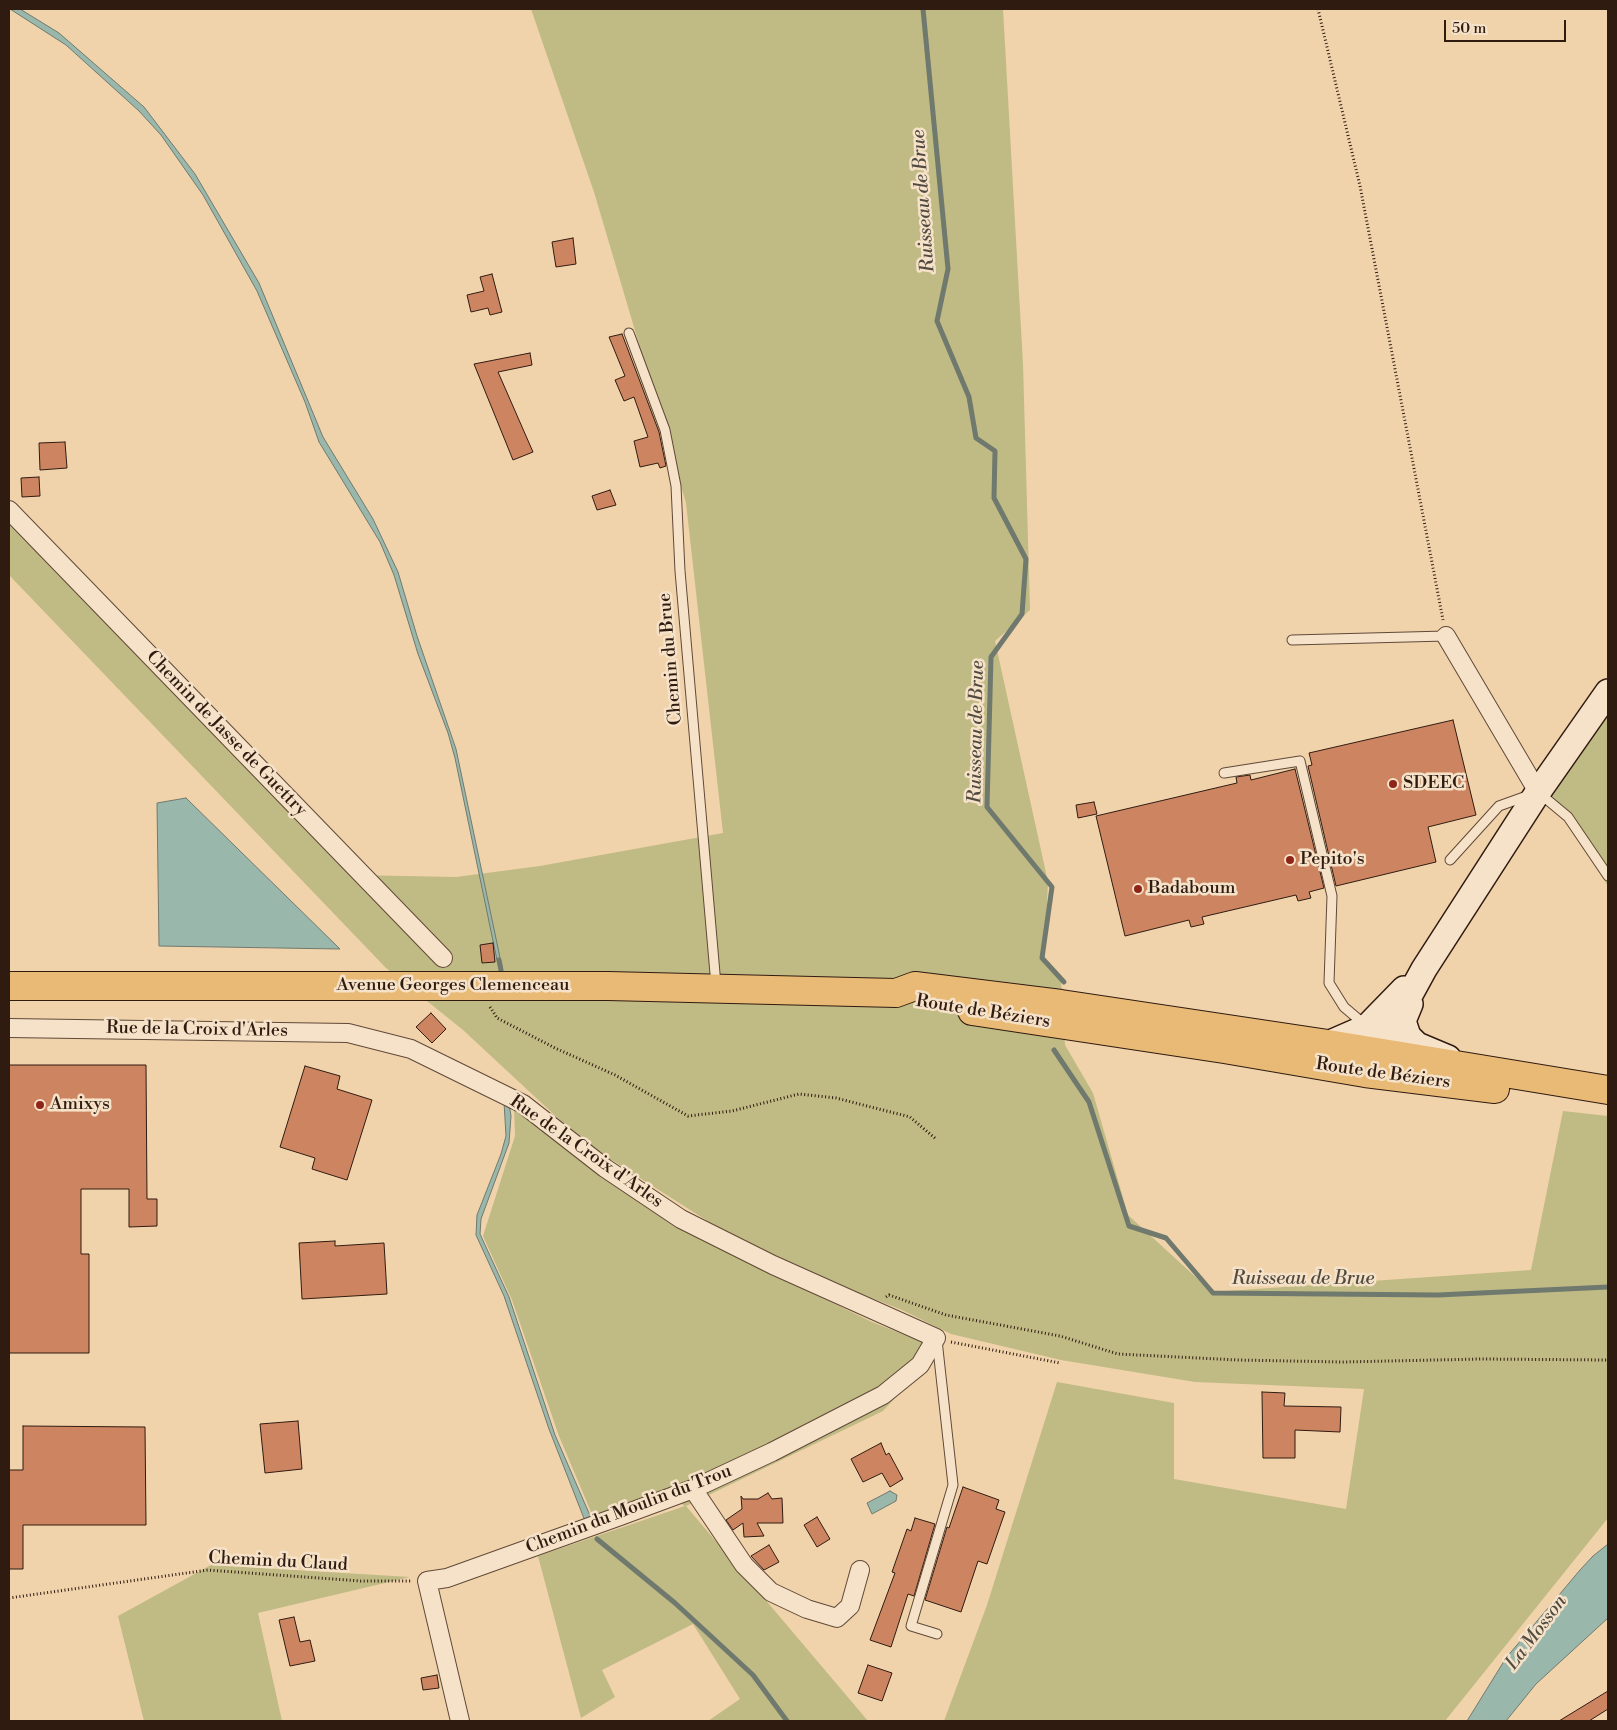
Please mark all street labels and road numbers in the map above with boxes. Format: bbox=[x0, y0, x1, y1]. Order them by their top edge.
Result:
street label: Chemin du Brue bbox=[654, 592, 688, 726]
street label: Chemin de Jasse de Guettry bbox=[141, 647, 311, 821]
street label: Avenue Georges Clemenceau bbox=[337, 975, 569, 997]
street label: Route de Béziers bbox=[914, 991, 1052, 1033]
street label: Rue de la Croix d'Arles bbox=[106, 1018, 288, 1042]
street label: Route de Béziers bbox=[1314, 1054, 1452, 1094]
street label: Rue de la Croix d'Arles bbox=[505, 1091, 667, 1213]
street label: Chemin du Moulin du Trou bbox=[523, 1461, 735, 1559]
street label: Chemin du Claud bbox=[208, 1548, 348, 1576]

